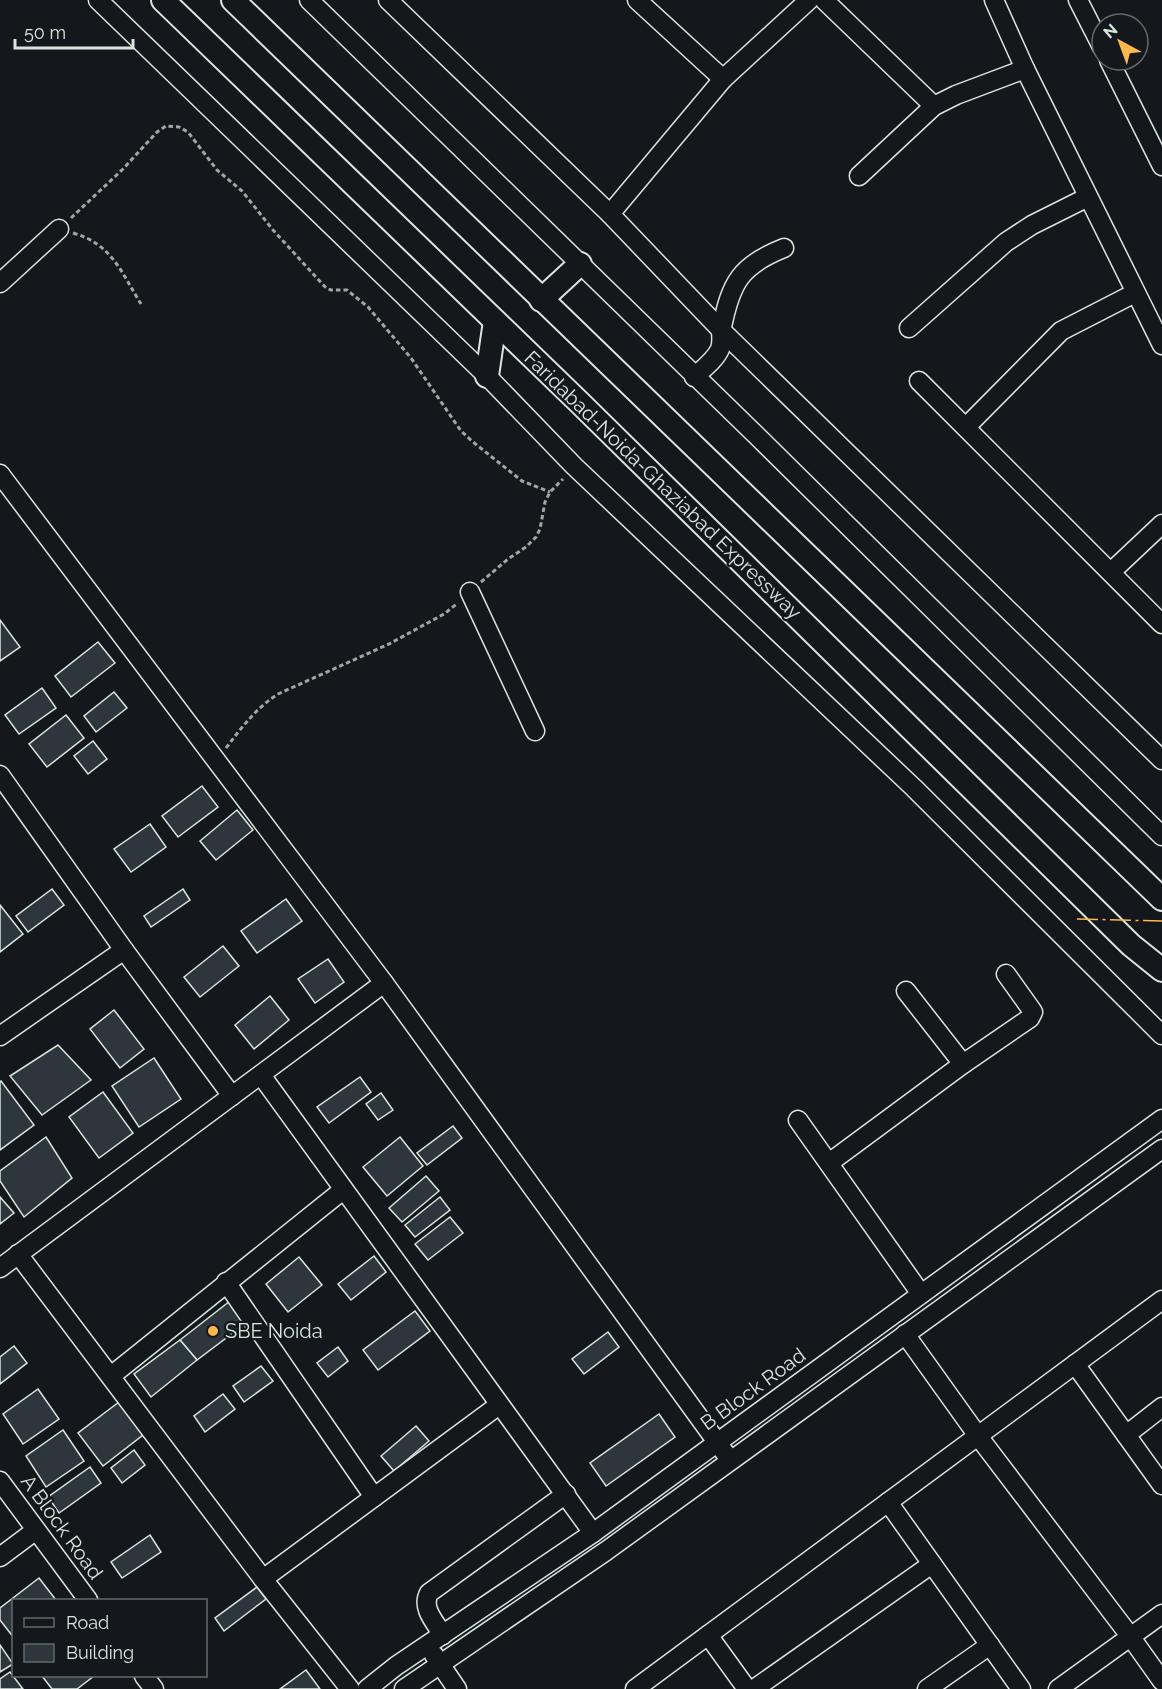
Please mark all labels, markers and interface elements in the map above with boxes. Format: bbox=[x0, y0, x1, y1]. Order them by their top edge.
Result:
scale bar bbox=[15, 12, 134, 50]
north arrow bbox=[1090, 12, 1150, 72]
text: N bbox=[1100, 20, 1121, 42]
text: 50 m bbox=[24, 22, 66, 43]
street label: Faridabad-Noida-Ghaziabad Expressway bbox=[519, 346, 807, 624]
place label: SBE Noida bbox=[225, 1319, 323, 1343]
marker: SBE Noida bbox=[206, 1324, 220, 1338]
street label: B Block Road bbox=[696, 1343, 810, 1435]
street label: A Block Road bbox=[16, 1470, 108, 1584]
legend bbox=[12, 1599, 207, 1677]
text: Road bbox=[66, 1612, 109, 1633]
text: Building bbox=[66, 1642, 134, 1663]

